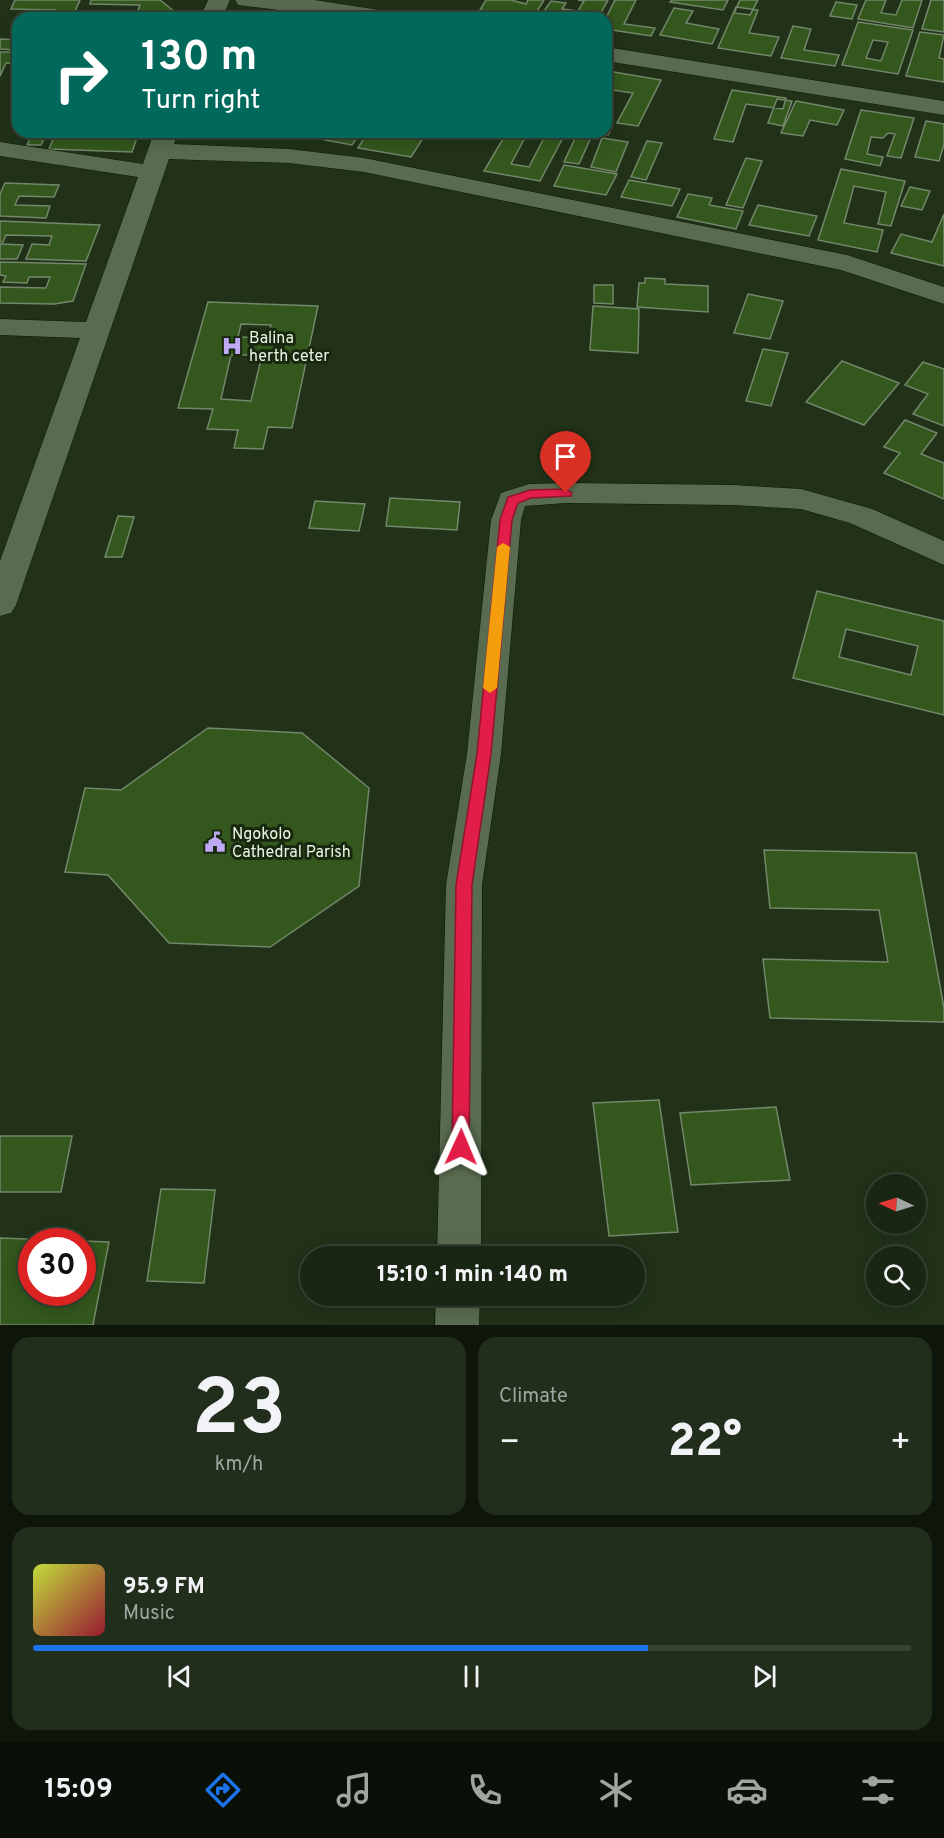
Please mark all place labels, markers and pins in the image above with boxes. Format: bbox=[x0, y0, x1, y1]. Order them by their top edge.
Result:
place label: Balina herth ceter bbox=[249, 329, 329, 367]
hospital icon: Balina herth ceter bbox=[220, 334, 244, 358]
pin bbox=[540, 431, 591, 493]
place label: Ngokolo Cathedral Parish bbox=[232, 825, 351, 863]
public building icon: Ngokolo Cathedral Parish bbox=[203, 830, 227, 854]

